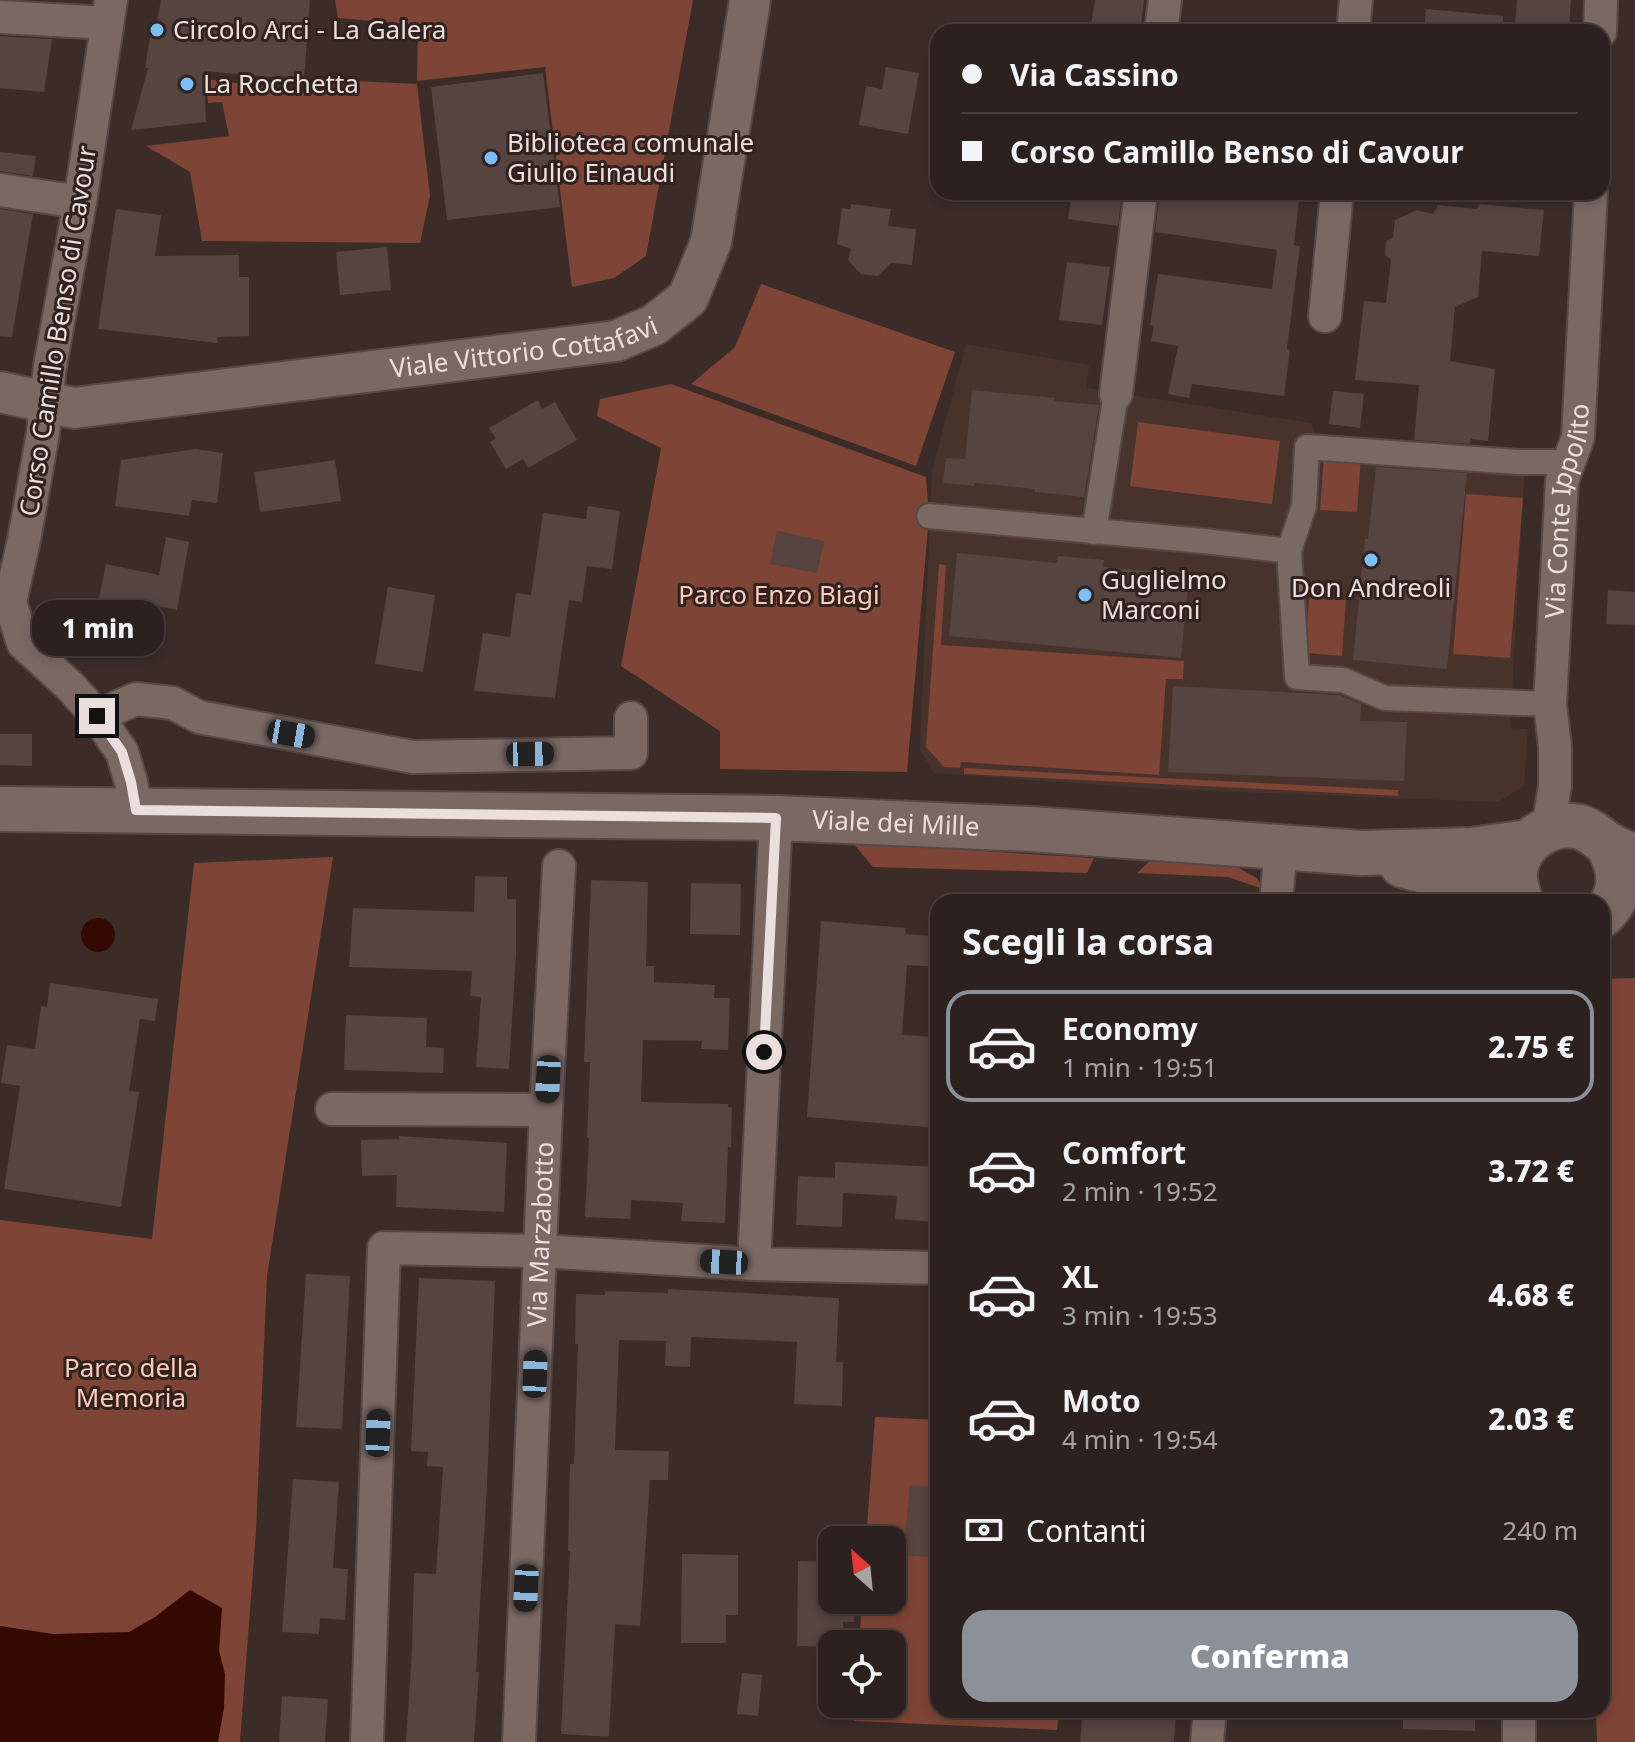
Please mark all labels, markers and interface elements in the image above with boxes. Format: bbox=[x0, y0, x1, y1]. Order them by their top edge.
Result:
place label: Circolo Arci - La Galera bbox=[173, 11, 446, 47]
marker: Circolo Arci - La Galera bbox=[148, 21, 166, 39]
text: Via Cassino bbox=[1010, 54, 1179, 95]
place label: La Rocchetta bbox=[203, 65, 359, 101]
marker: La Rocchetta bbox=[178, 75, 196, 93]
place label: Biblioteca comunale Giulio Einaudi bbox=[507, 124, 754, 190]
text: Corso Camillo Benso di Cavour bbox=[1010, 131, 1464, 172]
street label: Corso Camillo Benso di Cavour bbox=[10, 143, 104, 519]
marker: Biblioteca comunale Giulio Einaudi bbox=[482, 149, 500, 167]
street label: Viale Vittorio Cottafavi bbox=[388, 307, 663, 386]
street label: Via Conte Ippolito bbox=[1536, 403, 1597, 619]
marker: Don Andreoli bbox=[1362, 551, 1380, 569]
place label: Guglielmo Marconi bbox=[1101, 561, 1227, 627]
place label: Don Andreoli bbox=[1291, 569, 1451, 605]
park label: Parco Enzo Biagi bbox=[678, 576, 880, 612]
marker: Guglielmo Marconi bbox=[1076, 586, 1094, 604]
callout: 1 min bbox=[31, 600, 163, 656]
text: 1 min bbox=[62, 610, 134, 646]
route end bbox=[79, 698, 115, 734]
car bbox=[265, 718, 317, 750]
car bbox=[506, 742, 554, 766]
street label: Viale dei Mille bbox=[811, 801, 980, 844]
text: Scegli la corsa bbox=[962, 917, 1214, 966]
text: Economy bbox=[1062, 1008, 1198, 1049]
icon: car bbox=[966, 1010, 1038, 1082]
text: 2.75 € bbox=[1488, 1026, 1574, 1067]
route start bbox=[746, 1034, 782, 1070]
text: 1 min · 19:51 bbox=[1062, 1049, 1218, 1085]
car bbox=[535, 1054, 561, 1104]
text: Comfort bbox=[1062, 1132, 1186, 1173]
icon: car bbox=[966, 1134, 1038, 1206]
street label: Via Marzabotto bbox=[518, 1141, 562, 1328]
text: 3.72 € bbox=[1488, 1150, 1574, 1191]
text: 2 min · 19:52 bbox=[1062, 1173, 1218, 1209]
car bbox=[699, 1249, 749, 1275]
text: XL bbox=[1062, 1256, 1099, 1297]
icon: car bbox=[966, 1258, 1038, 1330]
text: 4.68 € bbox=[1488, 1274, 1574, 1315]
text: 3 min · 19:53 bbox=[1062, 1297, 1218, 1333]
park label: Parco della Memoria bbox=[64, 1349, 198, 1415]
car bbox=[522, 1350, 548, 1398]
text: Moto bbox=[1062, 1380, 1141, 1421]
icon: car bbox=[966, 1382, 1038, 1454]
text: 2.03 € bbox=[1488, 1398, 1574, 1439]
car bbox=[365, 1409, 391, 1457]
text: 4 min · 19:54 bbox=[1062, 1421, 1218, 1457]
icon: cash bbox=[962, 1508, 1006, 1552]
text: Contanti bbox=[1026, 1510, 1146, 1551]
text: 240 m bbox=[1502, 1512, 1578, 1548]
north arrow bbox=[818, 1526, 906, 1614]
map controls bbox=[818, 1526, 906, 1718]
car bbox=[513, 1563, 539, 1613]
button: Conferma bbox=[962, 1610, 1578, 1702]
button: locate bbox=[818, 1630, 906, 1718]

